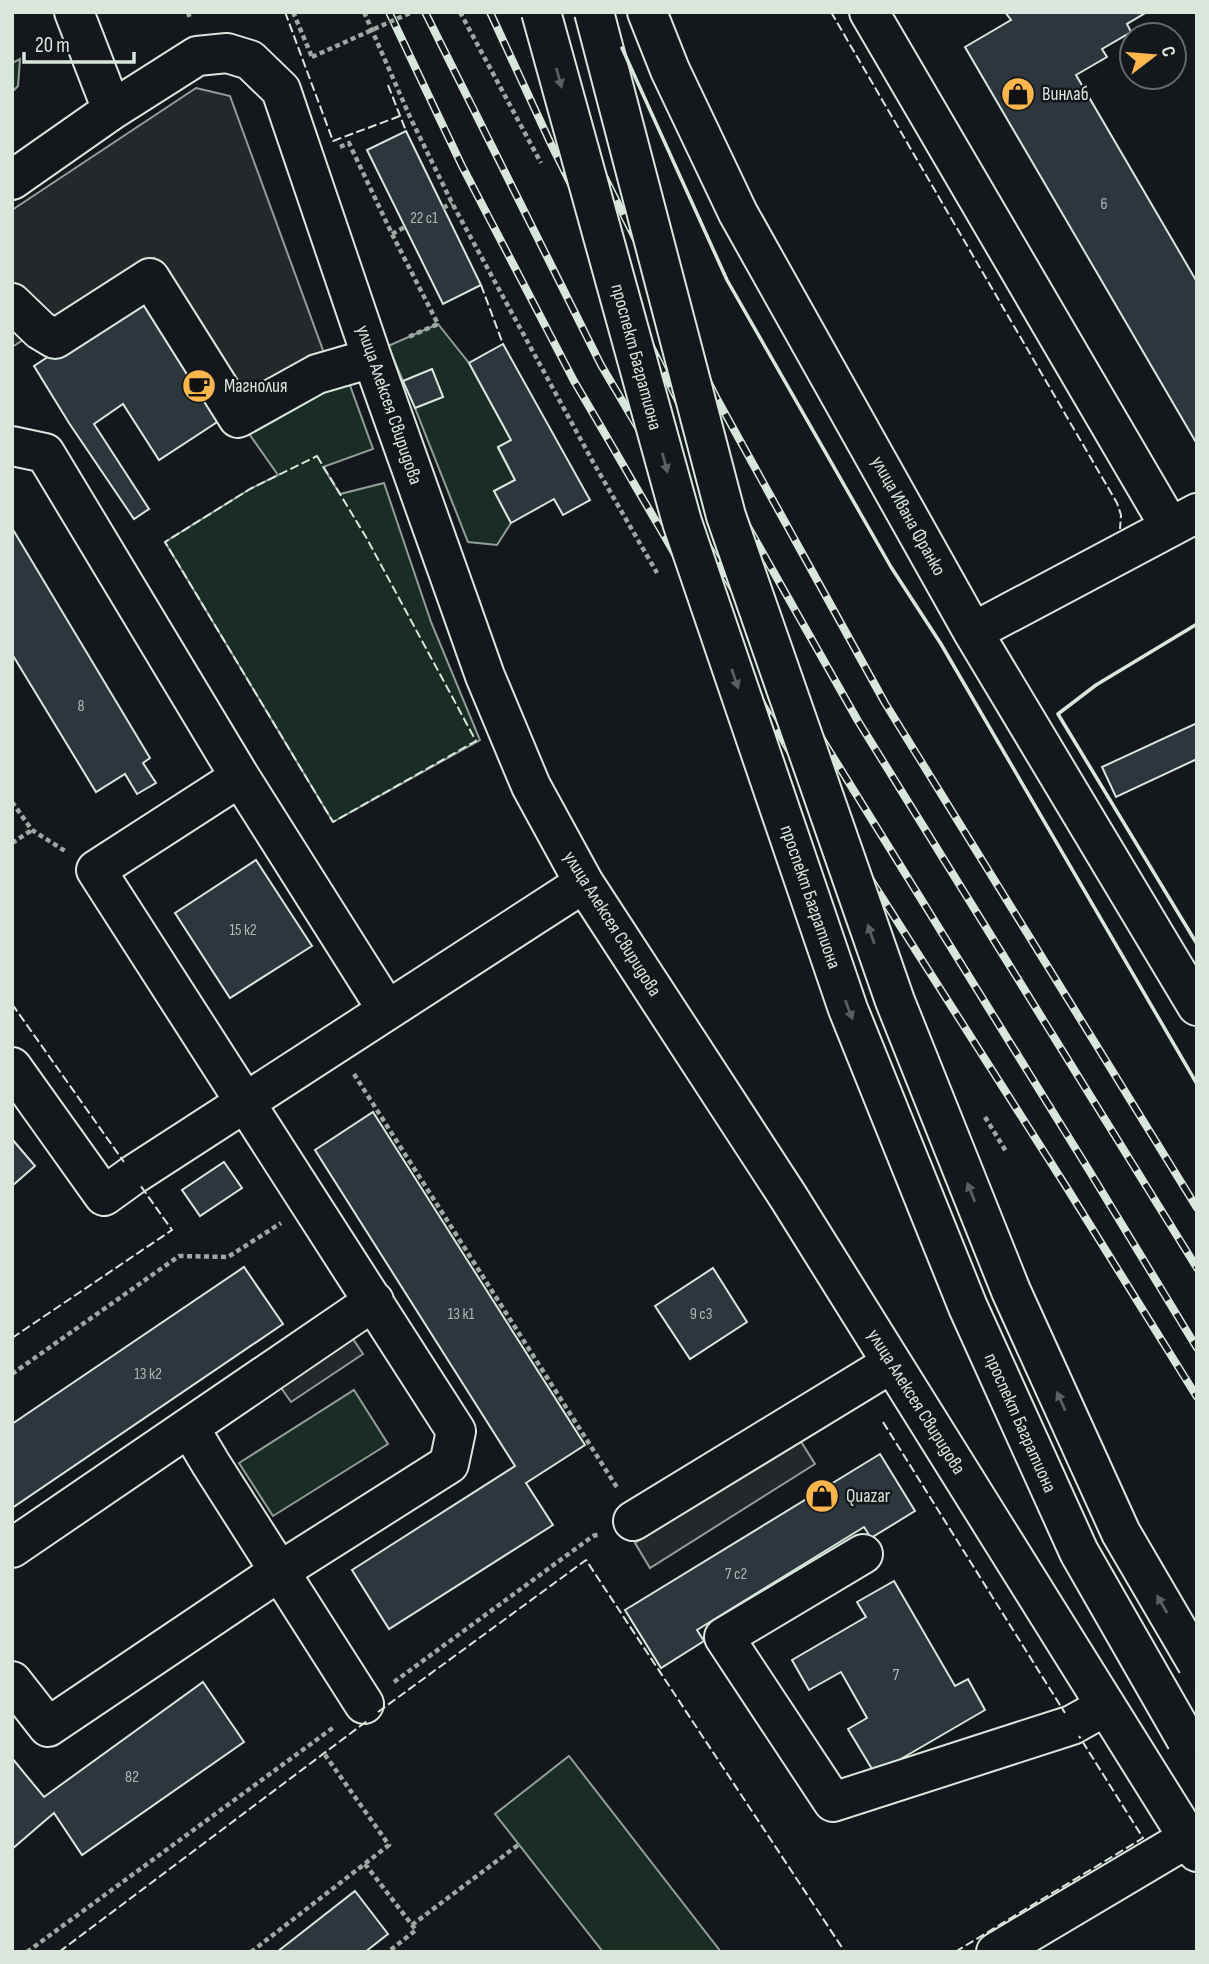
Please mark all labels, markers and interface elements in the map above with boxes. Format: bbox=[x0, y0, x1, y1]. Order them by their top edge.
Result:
scale bar bbox=[24, 21, 135, 65]
north arrow bbox=[1118, 21, 1188, 91]
text: 20 m bbox=[35, 33, 70, 58]
text: С bbox=[1156, 44, 1180, 60]
one-way arrow bbox=[554, 67, 565, 89]
shop icon: Винлаб bbox=[999, 75, 1037, 113]
place label: Винлаб bbox=[1042, 83, 1089, 106]
house number: 6 bbox=[1100, 195, 1108, 214]
house number: 22 с1 bbox=[410, 209, 438, 228]
street label: проспект Багратиона bbox=[605, 281, 667, 433]
street label: улица Алексея Свиридова bbox=[351, 322, 427, 488]
cafe icon: Магнолия bbox=[180, 367, 218, 405]
place label: Магнолия bbox=[224, 375, 287, 398]
one-way arrow bbox=[661, 452, 671, 473]
street label: улица Ивана Франко bbox=[866, 452, 950, 580]
one-way arrow bbox=[730, 669, 741, 690]
house number: 8 bbox=[77, 697, 85, 716]
street label: проспект Багратиона bbox=[775, 822, 845, 972]
street label: улица Алексея Свиридова bbox=[558, 847, 666, 1001]
house number: 15 к2 bbox=[229, 921, 257, 940]
one-way arrow bbox=[865, 923, 876, 944]
one-way arrow bbox=[843, 1000, 854, 1021]
one-way arrow bbox=[965, 1181, 976, 1202]
house number: 13 к1 bbox=[448, 1305, 475, 1324]
house number: 9 с3 bbox=[690, 1305, 712, 1324]
street label: улица Алексея Свиридова bbox=[862, 1325, 970, 1479]
street label: проспект Багратиона bbox=[979, 1350, 1061, 1496]
house number: 13 к2 bbox=[134, 1365, 162, 1384]
one-way arrow bbox=[1055, 1391, 1067, 1411]
shop icon: Quazar bbox=[803, 1477, 841, 1515]
place label: Quazar bbox=[846, 1485, 891, 1508]
house number: 7 с2 bbox=[725, 1565, 747, 1584]
one-way arrow bbox=[1156, 1594, 1168, 1614]
house number: 7 bbox=[893, 1666, 900, 1685]
house number: 82 bbox=[125, 1768, 139, 1787]

